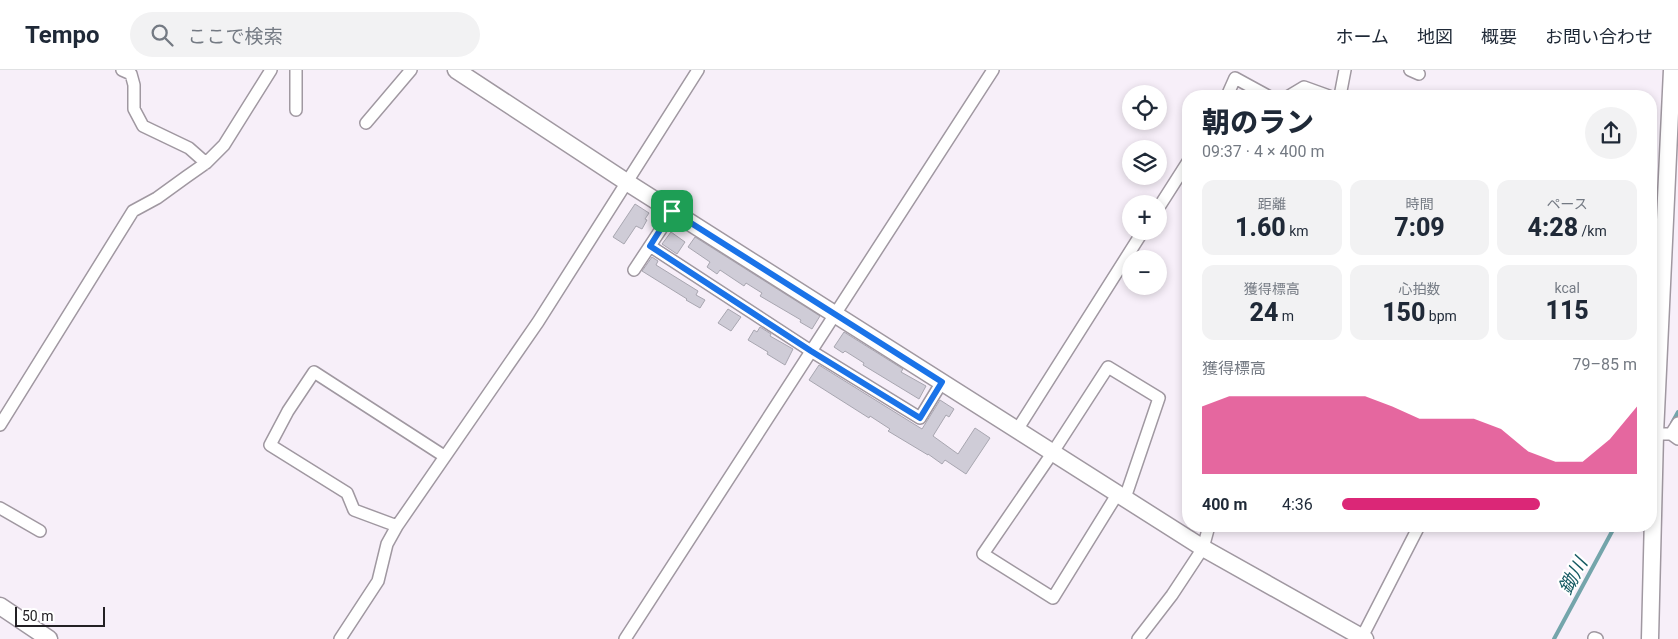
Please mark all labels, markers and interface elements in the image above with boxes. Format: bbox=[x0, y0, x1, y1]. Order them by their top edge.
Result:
search box bbox=[130, 12, 480, 57]
text: Tempo bbox=[25, 21, 100, 49]
icon: search bbox=[148, 21, 176, 49]
text: ここで検索 bbox=[188, 25, 283, 48]
text: ホーム bbox=[1336, 26, 1389, 47]
text: 地図 bbox=[1417, 26, 1453, 47]
text: 概要 bbox=[1481, 26, 1517, 47]
text: お問い合わせ bbox=[1545, 26, 1653, 47]
map controls bbox=[1122, 85, 1167, 295]
button: locate bbox=[1122, 85, 1167, 130]
text: 朝のラン bbox=[1202, 106, 1314, 139]
button: share bbox=[1585, 107, 1637, 159]
button: layers bbox=[1122, 140, 1167, 185]
text: 09:37 · 4 × 400 m bbox=[1202, 142, 1324, 161]
pin bbox=[651, 190, 693, 232]
button: + bbox=[1122, 195, 1167, 240]
text: 距離 bbox=[1258, 196, 1286, 212]
text: 時間 bbox=[1405, 196, 1433, 212]
text: ペース bbox=[1547, 196, 1588, 212]
icon: arrive bbox=[658, 197, 686, 225]
text: 1.60 bbox=[1235, 213, 1286, 242]
text: 7:09 bbox=[1394, 213, 1445, 242]
text: 4:28 bbox=[1528, 213, 1578, 242]
text: km bbox=[1286, 223, 1309, 239]
text: /km bbox=[1578, 223, 1607, 239]
button: − bbox=[1122, 250, 1167, 295]
text: kcal bbox=[1555, 280, 1580, 296]
text: 獲得標高 bbox=[1244, 281, 1300, 297]
text: 心拍数 bbox=[1398, 281, 1440, 297]
text: 115 bbox=[1546, 296, 1589, 325]
text: 24 bbox=[1250, 298, 1278, 327]
text: 150 bbox=[1382, 298, 1425, 327]
text: m bbox=[1278, 308, 1294, 324]
text: bpm bbox=[1425, 308, 1457, 324]
text: 79–85 m bbox=[1573, 355, 1637, 374]
text: 獲得標高 bbox=[1202, 359, 1266, 378]
text: 400 m bbox=[1202, 495, 1247, 514]
text: 4:36 bbox=[1282, 495, 1313, 514]
water label: 鋤川 bbox=[1554, 552, 1593, 598]
scale bar bbox=[15, 604, 105, 627]
text: 50 m bbox=[22, 608, 54, 624]

